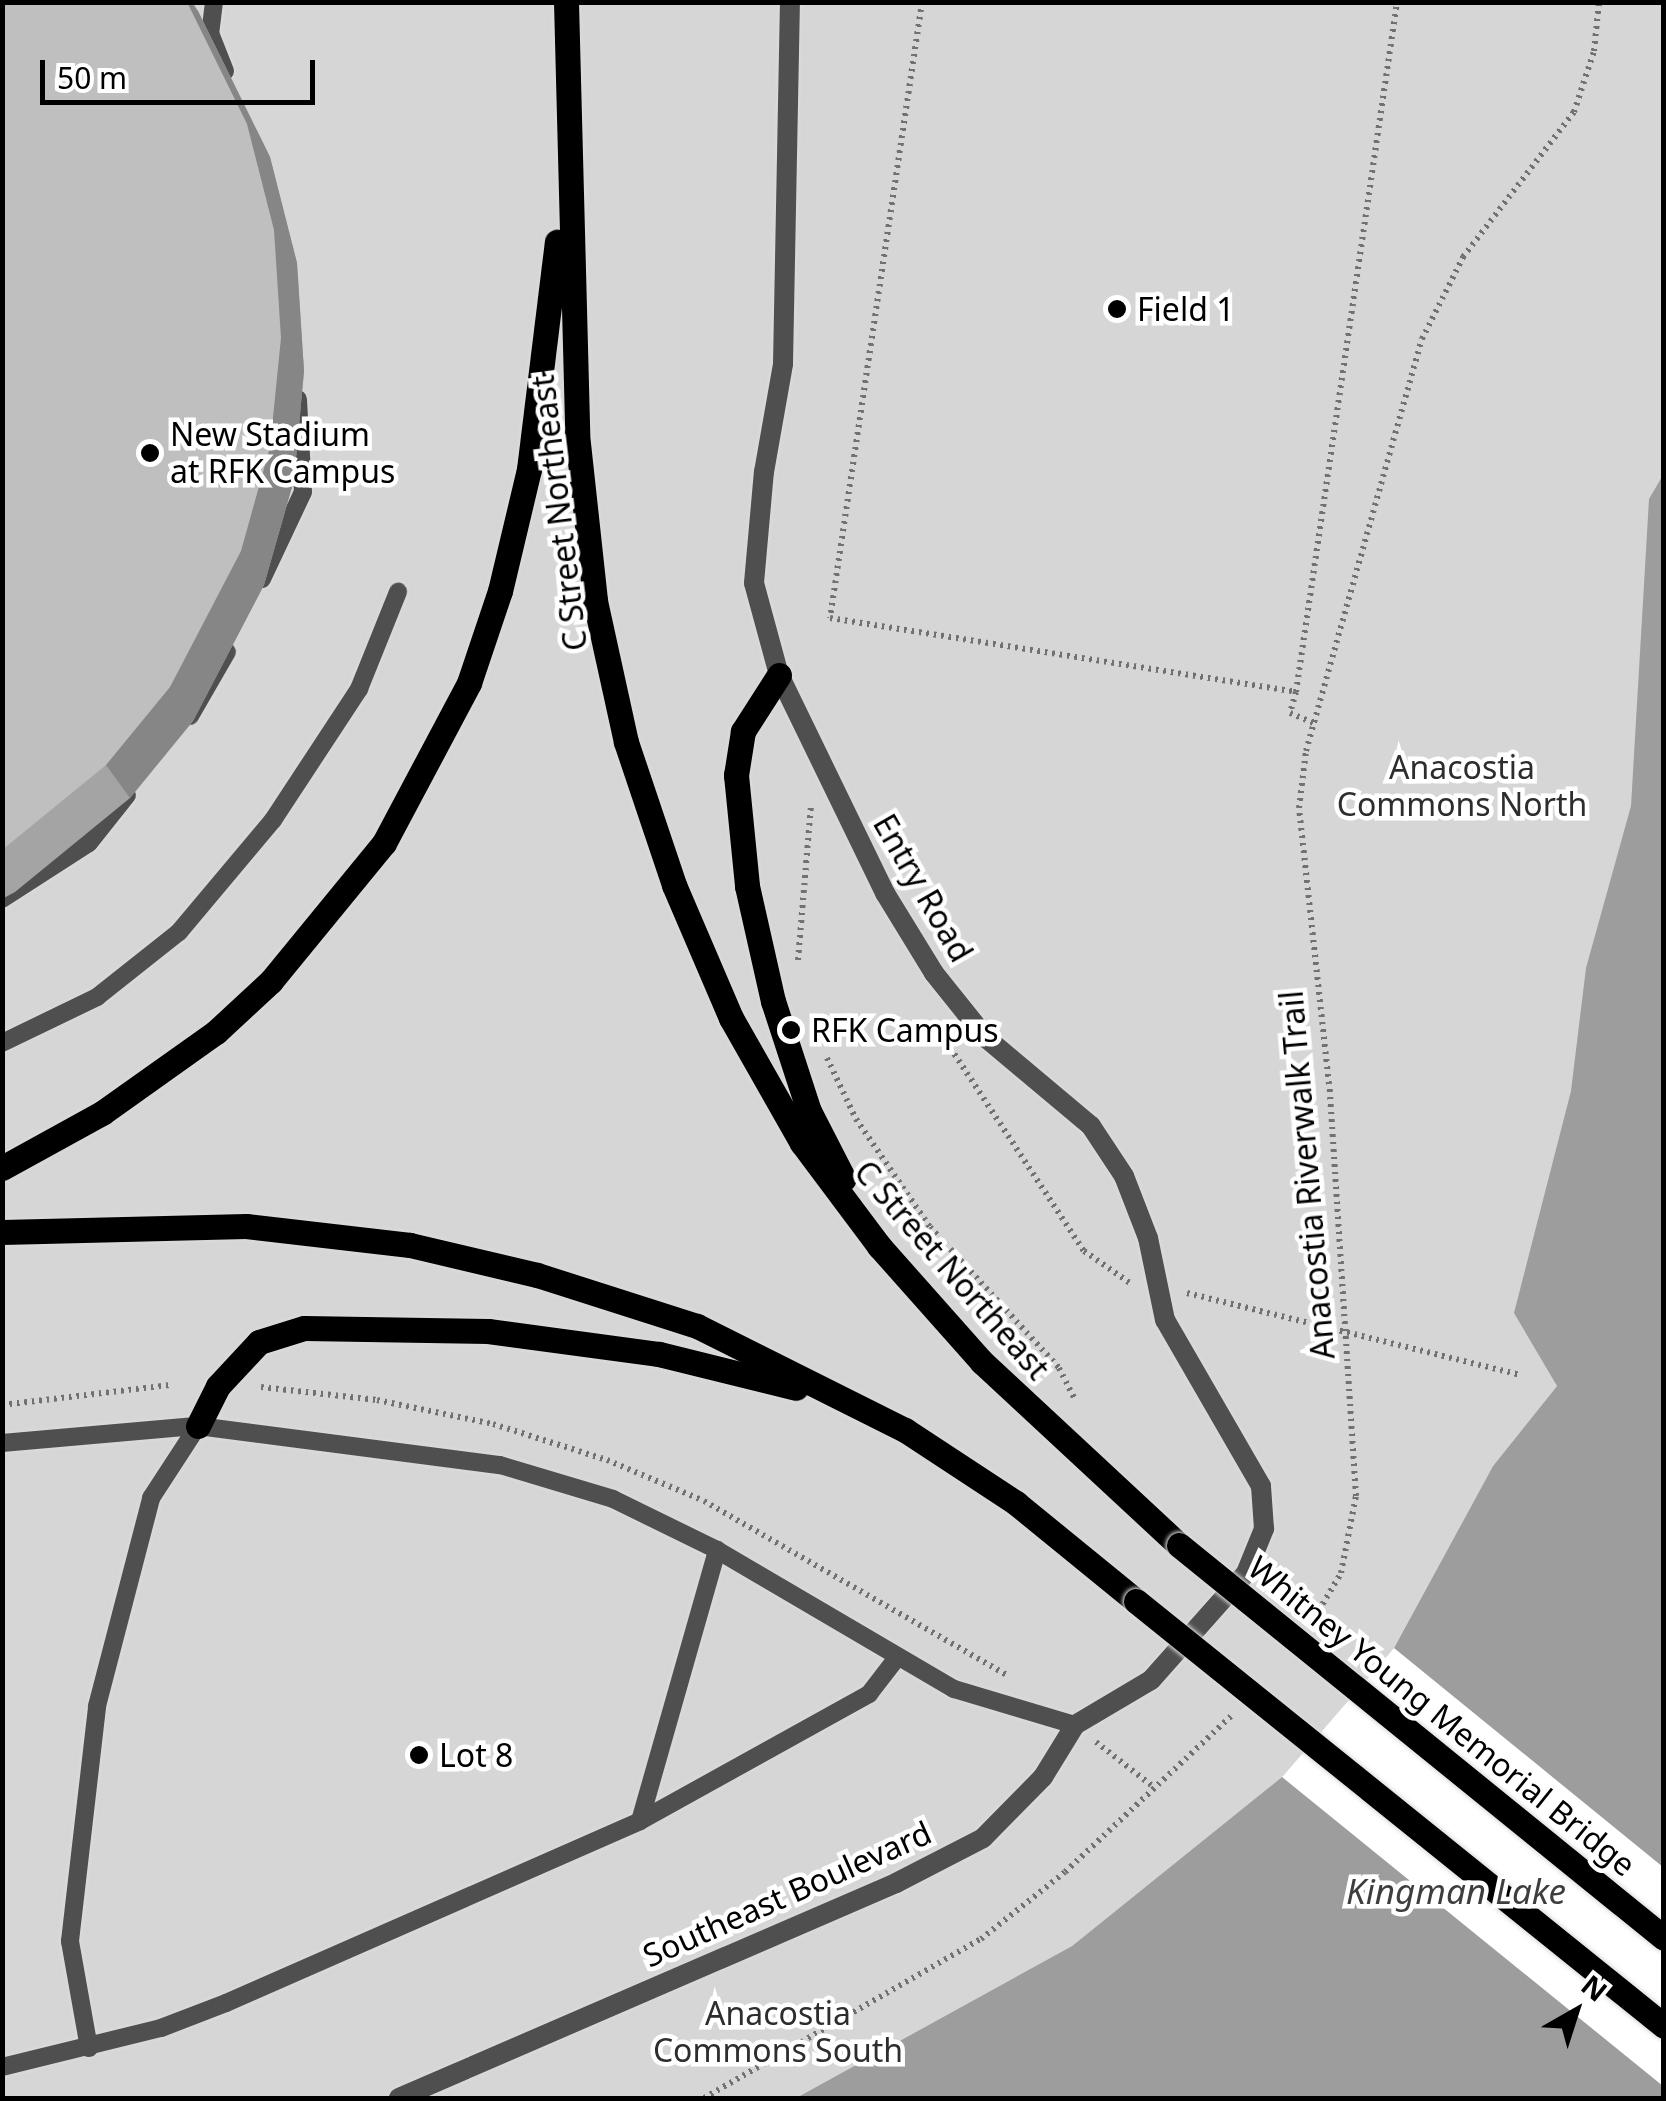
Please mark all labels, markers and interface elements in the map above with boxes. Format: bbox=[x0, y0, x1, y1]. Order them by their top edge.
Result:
scale bar bbox=[45, 40, 320, 102]
text: 50 m bbox=[57, 57, 127, 98]
place label: Field 1 bbox=[1137, 290, 1234, 328]
marker: Field 1 bbox=[1106, 298, 1128, 320]
street label: C Street Northeast bbox=[523, 373, 595, 653]
place label: New Stadium at RFK Campus bbox=[170, 416, 395, 491]
marker: New Stadium at RFK Campus bbox=[139, 442, 161, 464]
park label: Anacostia Commons North bbox=[1337, 749, 1587, 824]
street label: Entry Road bbox=[865, 807, 981, 969]
street label: Anacostia Riverwalk Trail bbox=[1272, 989, 1342, 1361]
place label: RFK Campus bbox=[811, 1011, 999, 1049]
marker: RFK Campus bbox=[780, 1019, 802, 1041]
street label: C Street Northeast bbox=[847, 1153, 1057, 1387]
street label: Whitney Young Memorial Bridge bbox=[1241, 1548, 1643, 1884]
place label: Lot 8 bbox=[439, 1736, 513, 1774]
marker: Lot 8 bbox=[408, 1744, 430, 1766]
street label: Southeast Boulevard bbox=[637, 1813, 937, 1975]
water label: Kingman Lake bbox=[1346, 1870, 1566, 1912]
north arrow bbox=[1526, 1961, 1626, 2061]
text: N bbox=[1574, 1966, 1616, 2010]
park label: Anacostia Commons South bbox=[653, 1995, 903, 2070]

